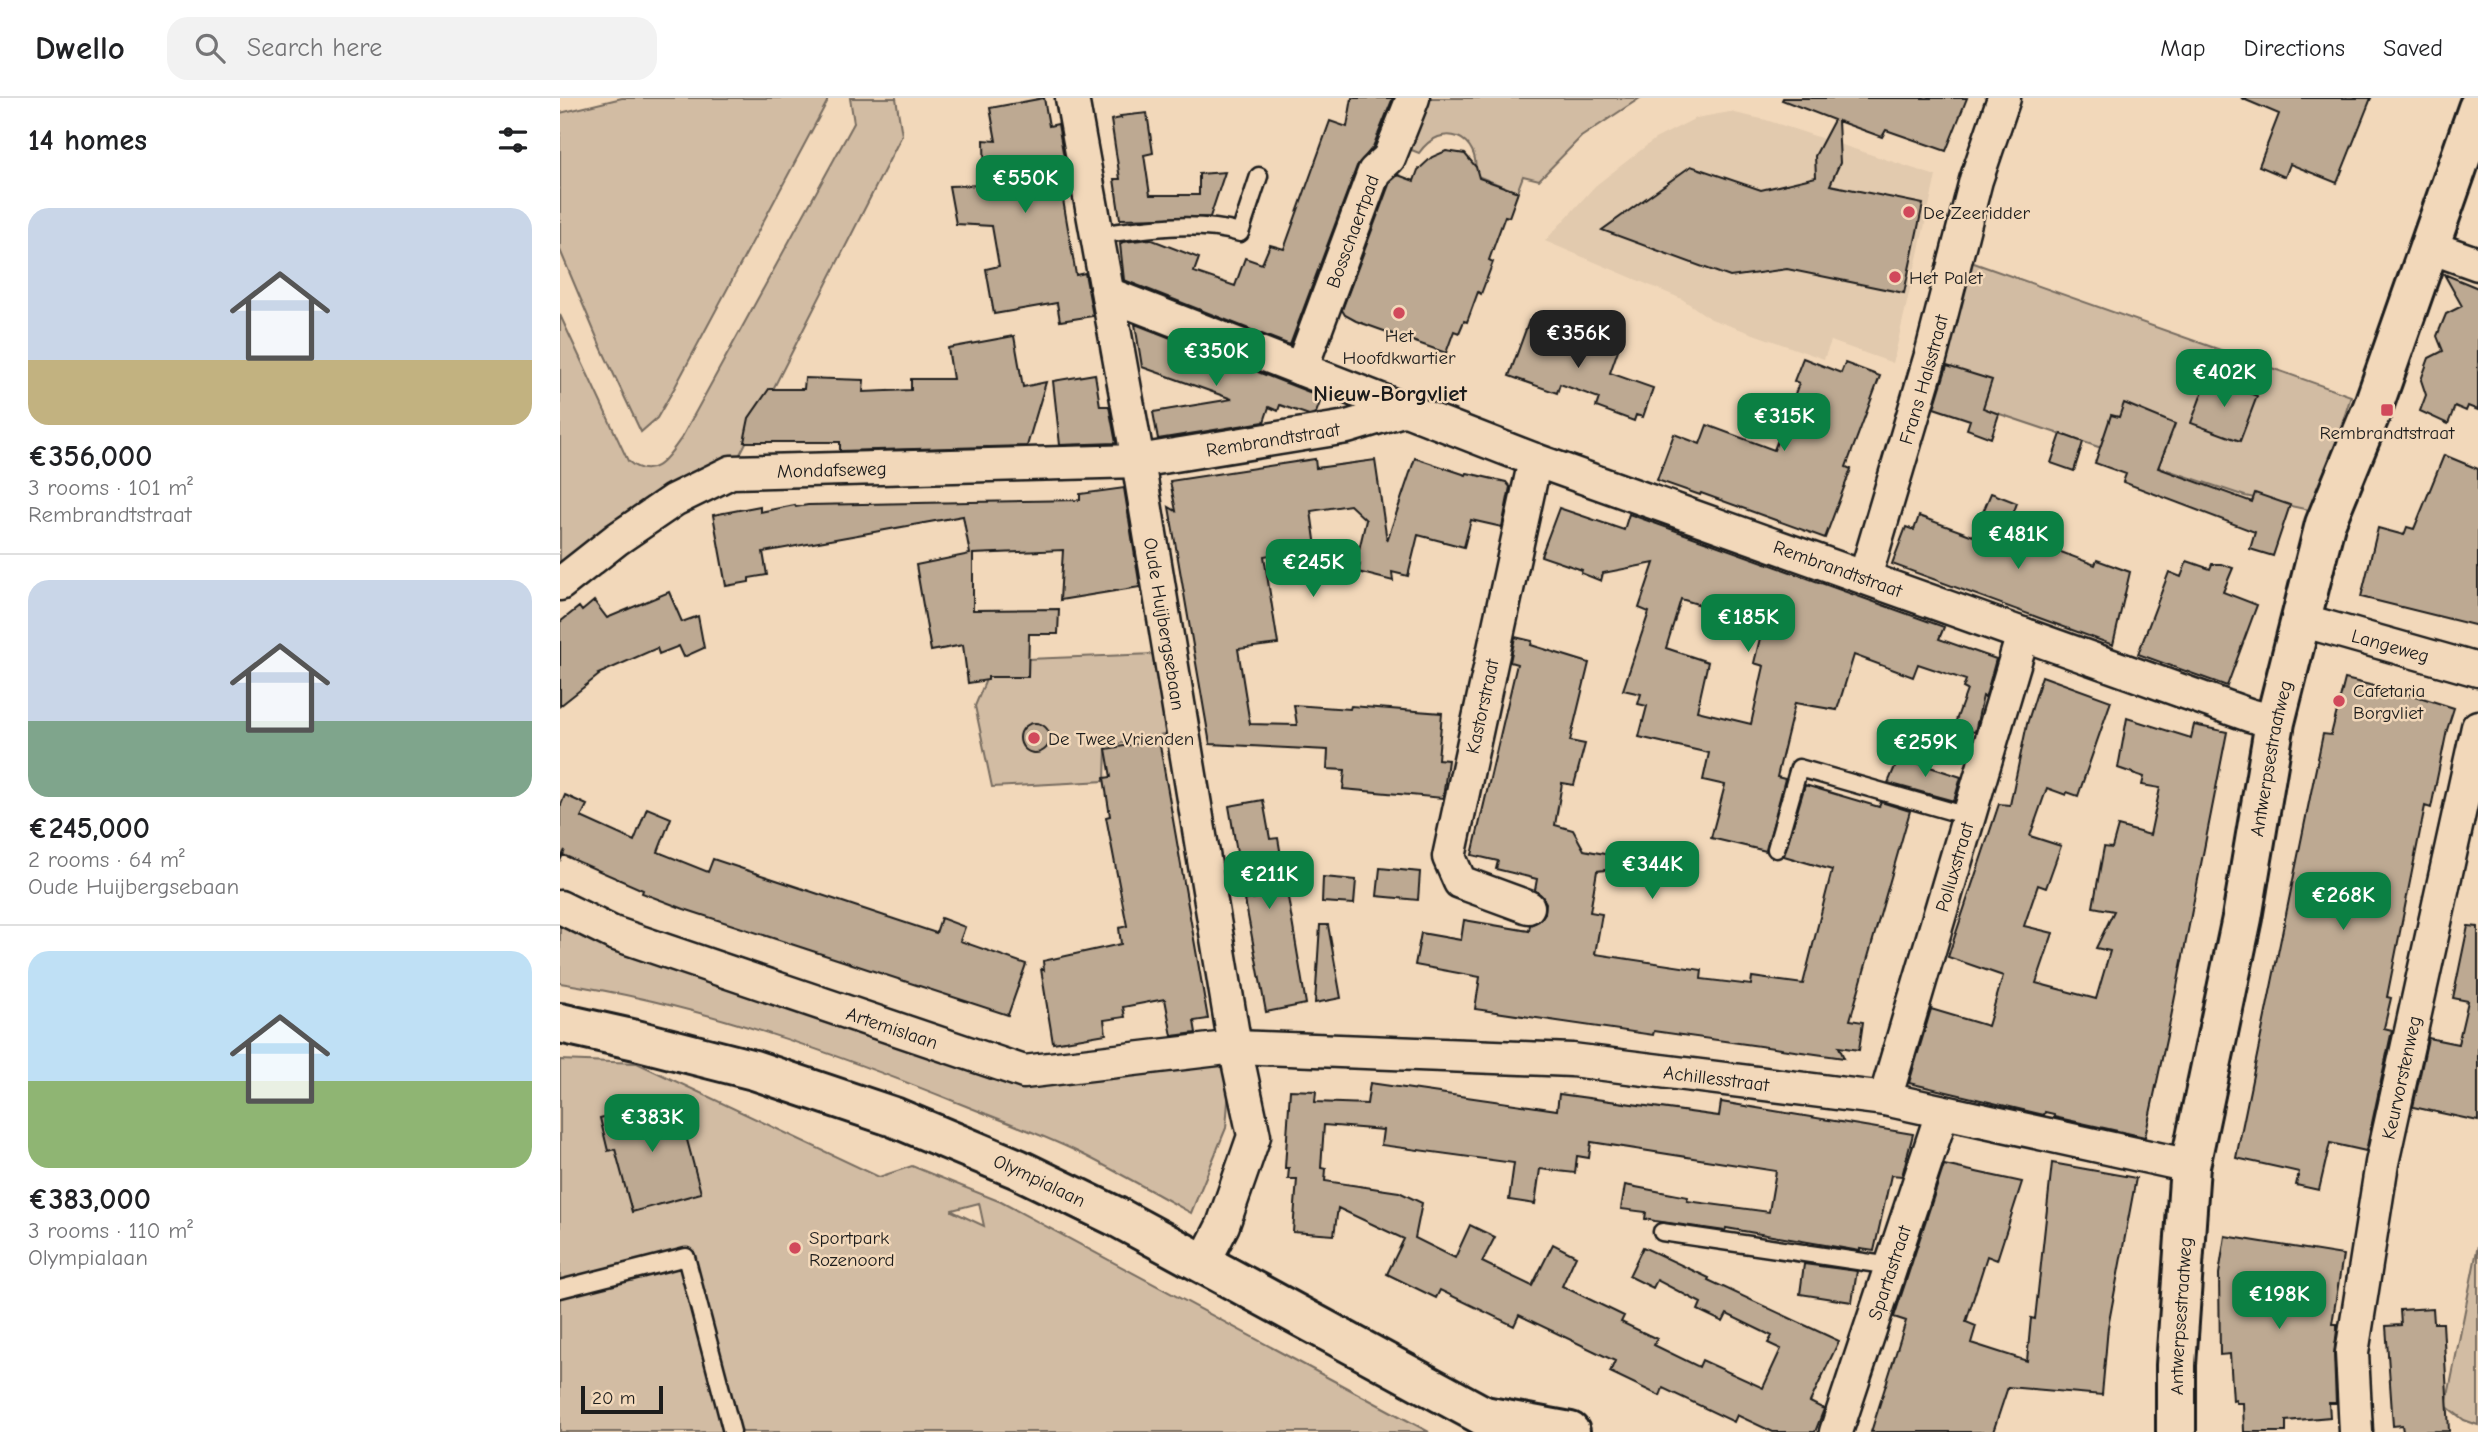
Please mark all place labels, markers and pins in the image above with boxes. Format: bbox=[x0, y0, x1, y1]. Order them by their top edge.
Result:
pin: €550K bbox=[976, 156, 1074, 215]
place label: De Zeeridder bbox=[1923, 202, 2030, 224]
marker: De Zeeridder bbox=[1901, 204, 1917, 220]
place label: Het Palet bbox=[1909, 267, 1983, 289]
marker: Het Palet bbox=[1887, 269, 1903, 285]
marker: Het Hoofdkwartier bbox=[1391, 305, 1407, 321]
pin: €356K bbox=[1529, 310, 1627, 370]
place label: Het Hoofdkwartier bbox=[1343, 325, 1456, 369]
pin: €350K bbox=[1167, 328, 1265, 388]
pin: €402K bbox=[2175, 350, 2273, 409]
pin: €315K bbox=[1735, 394, 1833, 453]
marker: Rembrandtstraat bbox=[2379, 402, 2395, 418]
place label: Rembrandtstraat bbox=[2319, 422, 2455, 444]
pin: €481K bbox=[1969, 512, 2067, 571]
pin: €245K bbox=[1264, 540, 1362, 599]
pin: €185K bbox=[1699, 594, 1797, 654]
place label: Cafetaria Borgvliet bbox=[2353, 680, 2425, 724]
marker: Cafetaria Borgvliet bbox=[2331, 693, 2347, 709]
pin: €259K bbox=[1876, 720, 1974, 779]
place label: De Twee Vrienden bbox=[1048, 728, 1194, 750]
marker: De Twee Vrienden bbox=[1026, 730, 1042, 746]
pin: €344K bbox=[1603, 842, 1701, 901]
pin: €211K bbox=[1220, 852, 1318, 911]
pin: €268K bbox=[2294, 872, 2392, 932]
pin: €383K bbox=[603, 1094, 701, 1154]
place label: Sportpark Rozenoord bbox=[809, 1227, 895, 1271]
marker: Sportpark Rozenoord bbox=[787, 1240, 803, 1256]
pin: €198K bbox=[2230, 1272, 2328, 1331]

